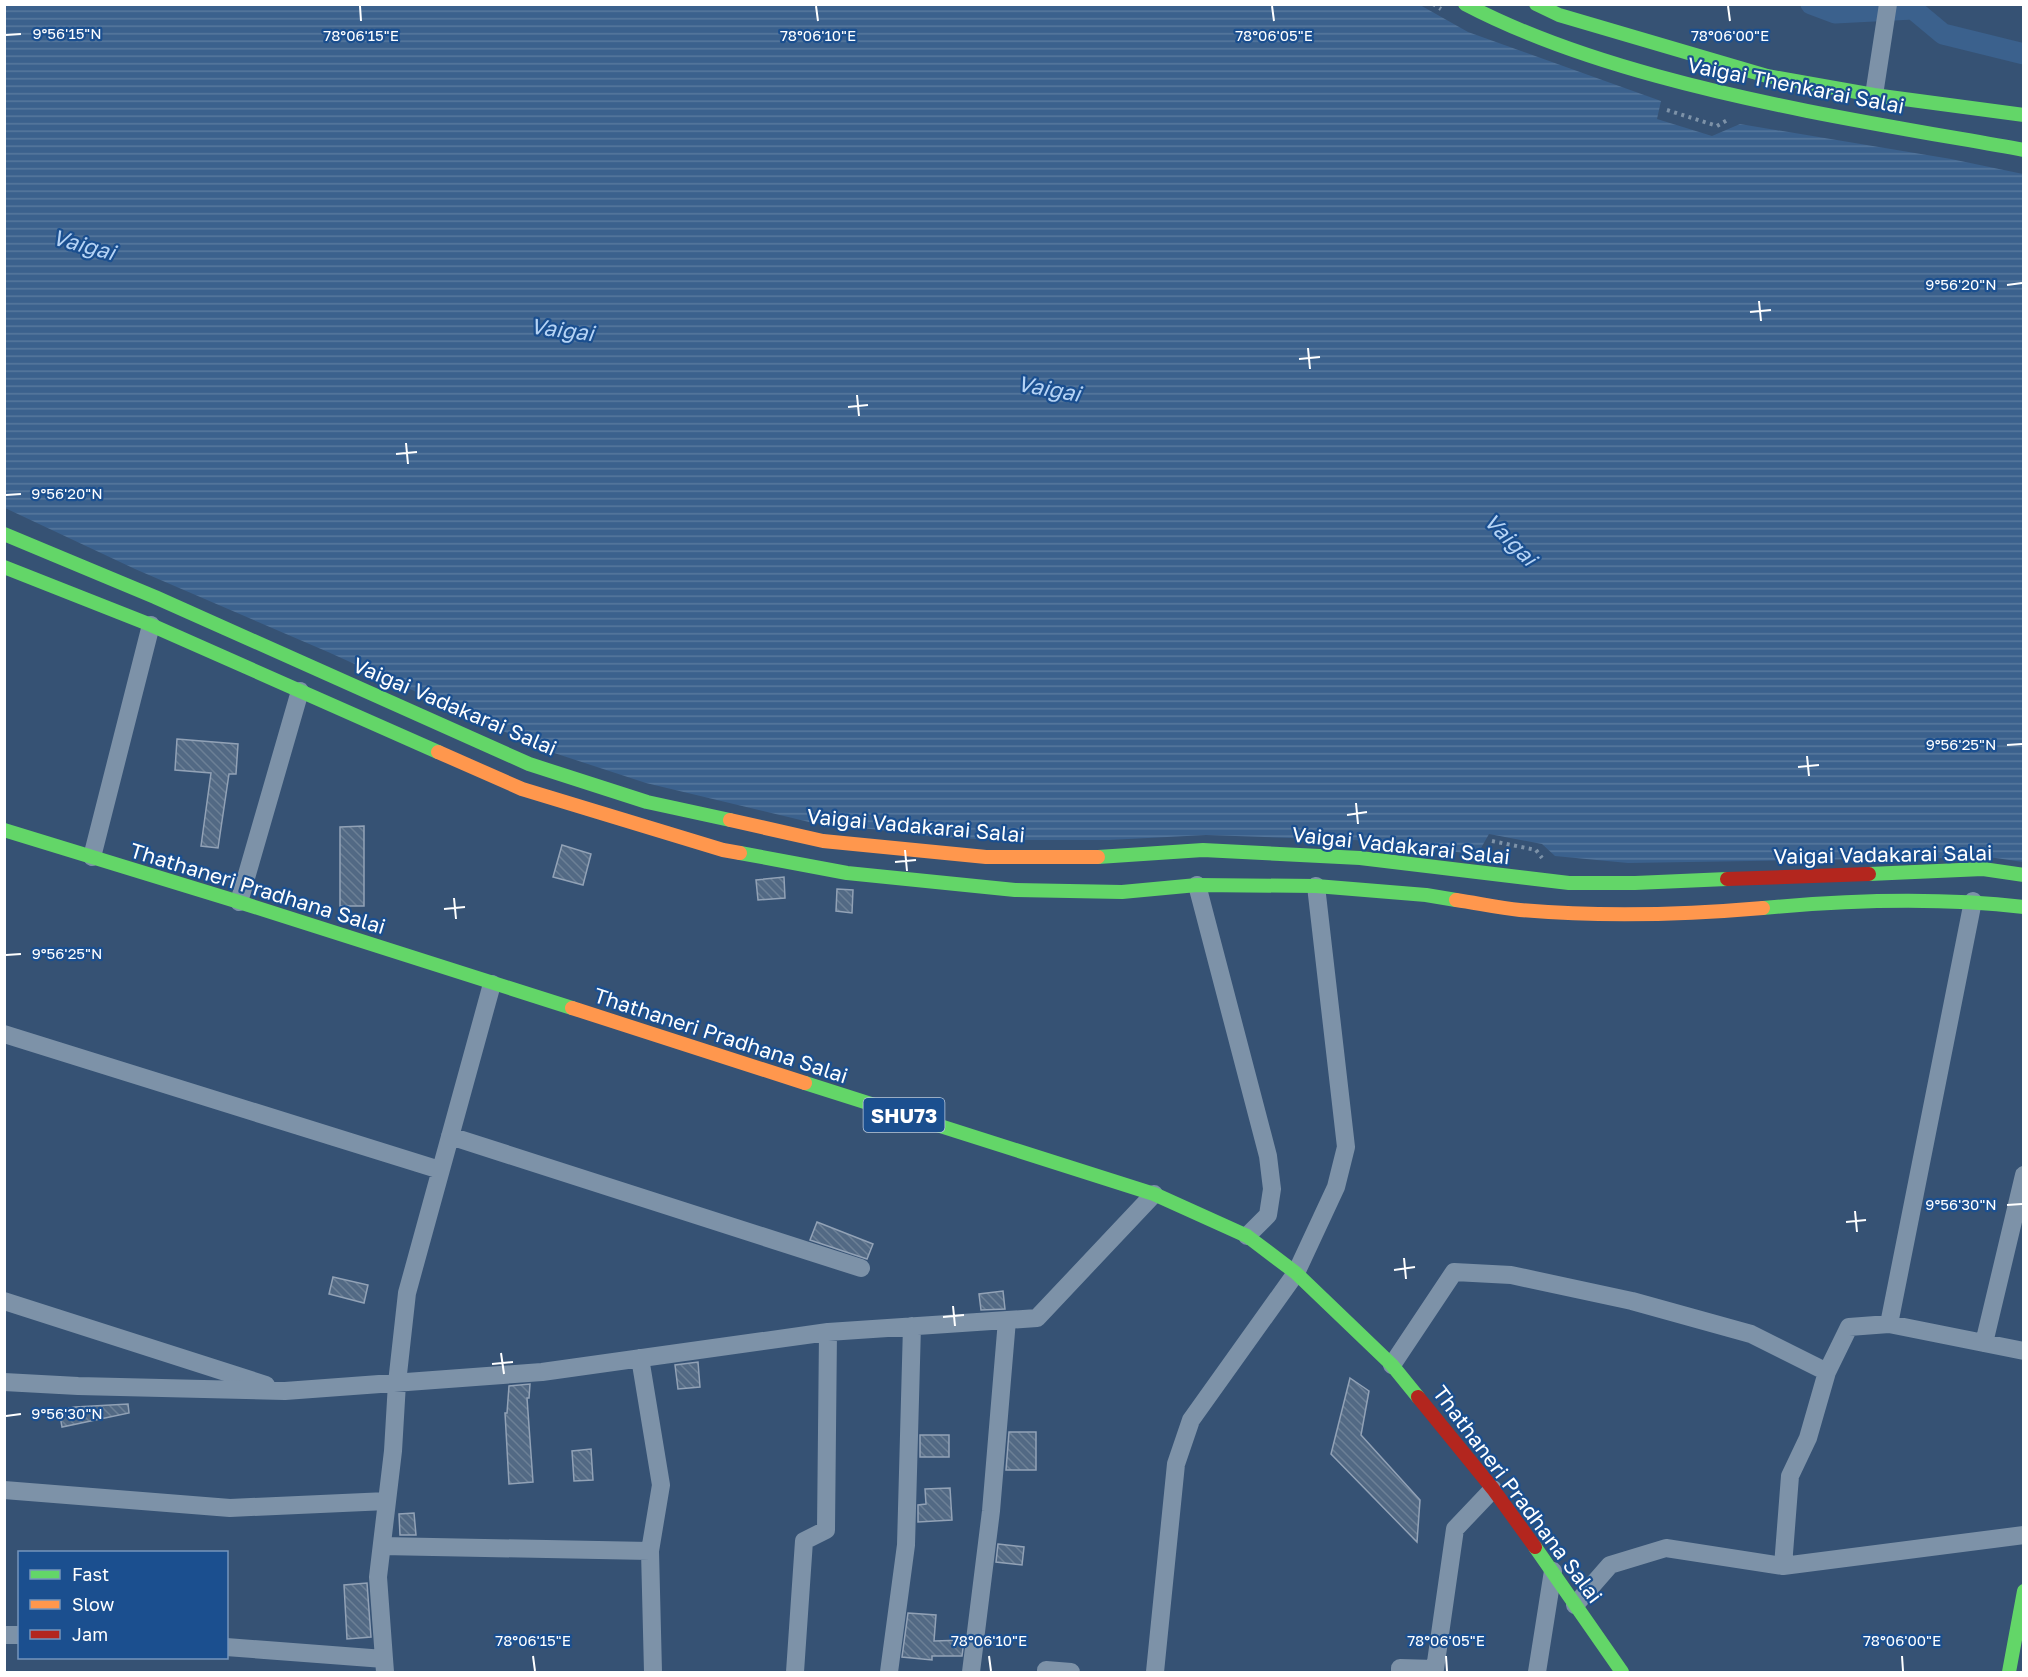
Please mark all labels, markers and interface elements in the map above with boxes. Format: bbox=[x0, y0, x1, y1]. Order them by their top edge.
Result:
text: 9°56'15"N bbox=[32, 24, 102, 42]
text: 78°06'15"E bbox=[323, 26, 399, 44]
text: 78°06'10"E bbox=[780, 26, 856, 44]
text: 78°06'05"E bbox=[1235, 26, 1313, 44]
text: 78°06'00"E bbox=[1691, 26, 1769, 44]
street label: Vaigai Thenkarai Salai bbox=[1685, 51, 1907, 119]
water label: Vaigai bbox=[50, 223, 121, 266]
text: 9°56'20"N bbox=[1925, 275, 1997, 293]
water label: Vaigai bbox=[529, 312, 598, 347]
water label: Vaigai bbox=[1015, 369, 1086, 407]
text: 9°56'20"N bbox=[31, 484, 103, 502]
water label: Vaigai bbox=[1479, 507, 1545, 573]
street label: Vaigai Vadakarai Salai bbox=[349, 651, 561, 761]
text: 9°56'25"N bbox=[1926, 735, 1996, 753]
street label: Vaigai Vadakarai Salai bbox=[806, 802, 1026, 848]
street label: Vaigai Vadakarai Salai bbox=[1291, 821, 1511, 869]
street label: Thathaneri Pradhana Salai bbox=[127, 837, 389, 939]
street label: Vaigai Vadakarai Salai bbox=[1773, 839, 1993, 869]
text: 9°56'25"N bbox=[32, 944, 102, 962]
street label: Thathaneri Pradhana Salai bbox=[591, 982, 851, 1088]
road number: SHU73 bbox=[864, 1098, 944, 1132]
text: 9°56'30"N bbox=[1925, 1195, 1997, 1213]
street label: Thathaneri Pradhana Salai bbox=[1428, 1380, 1608, 1608]
text: 9°56'30"N bbox=[31, 1404, 103, 1422]
legend bbox=[18, 1551, 228, 1659]
text: Fast bbox=[72, 1563, 109, 1585]
text: Slow bbox=[72, 1593, 115, 1615]
text: Jam bbox=[72, 1623, 108, 1645]
text: 78°06'15"E bbox=[495, 1631, 571, 1649]
text: 78°06'10"E bbox=[951, 1631, 1027, 1649]
text: 78°06'05"E bbox=[1407, 1631, 1485, 1649]
text: 78°06'00"E bbox=[1863, 1631, 1941, 1649]

